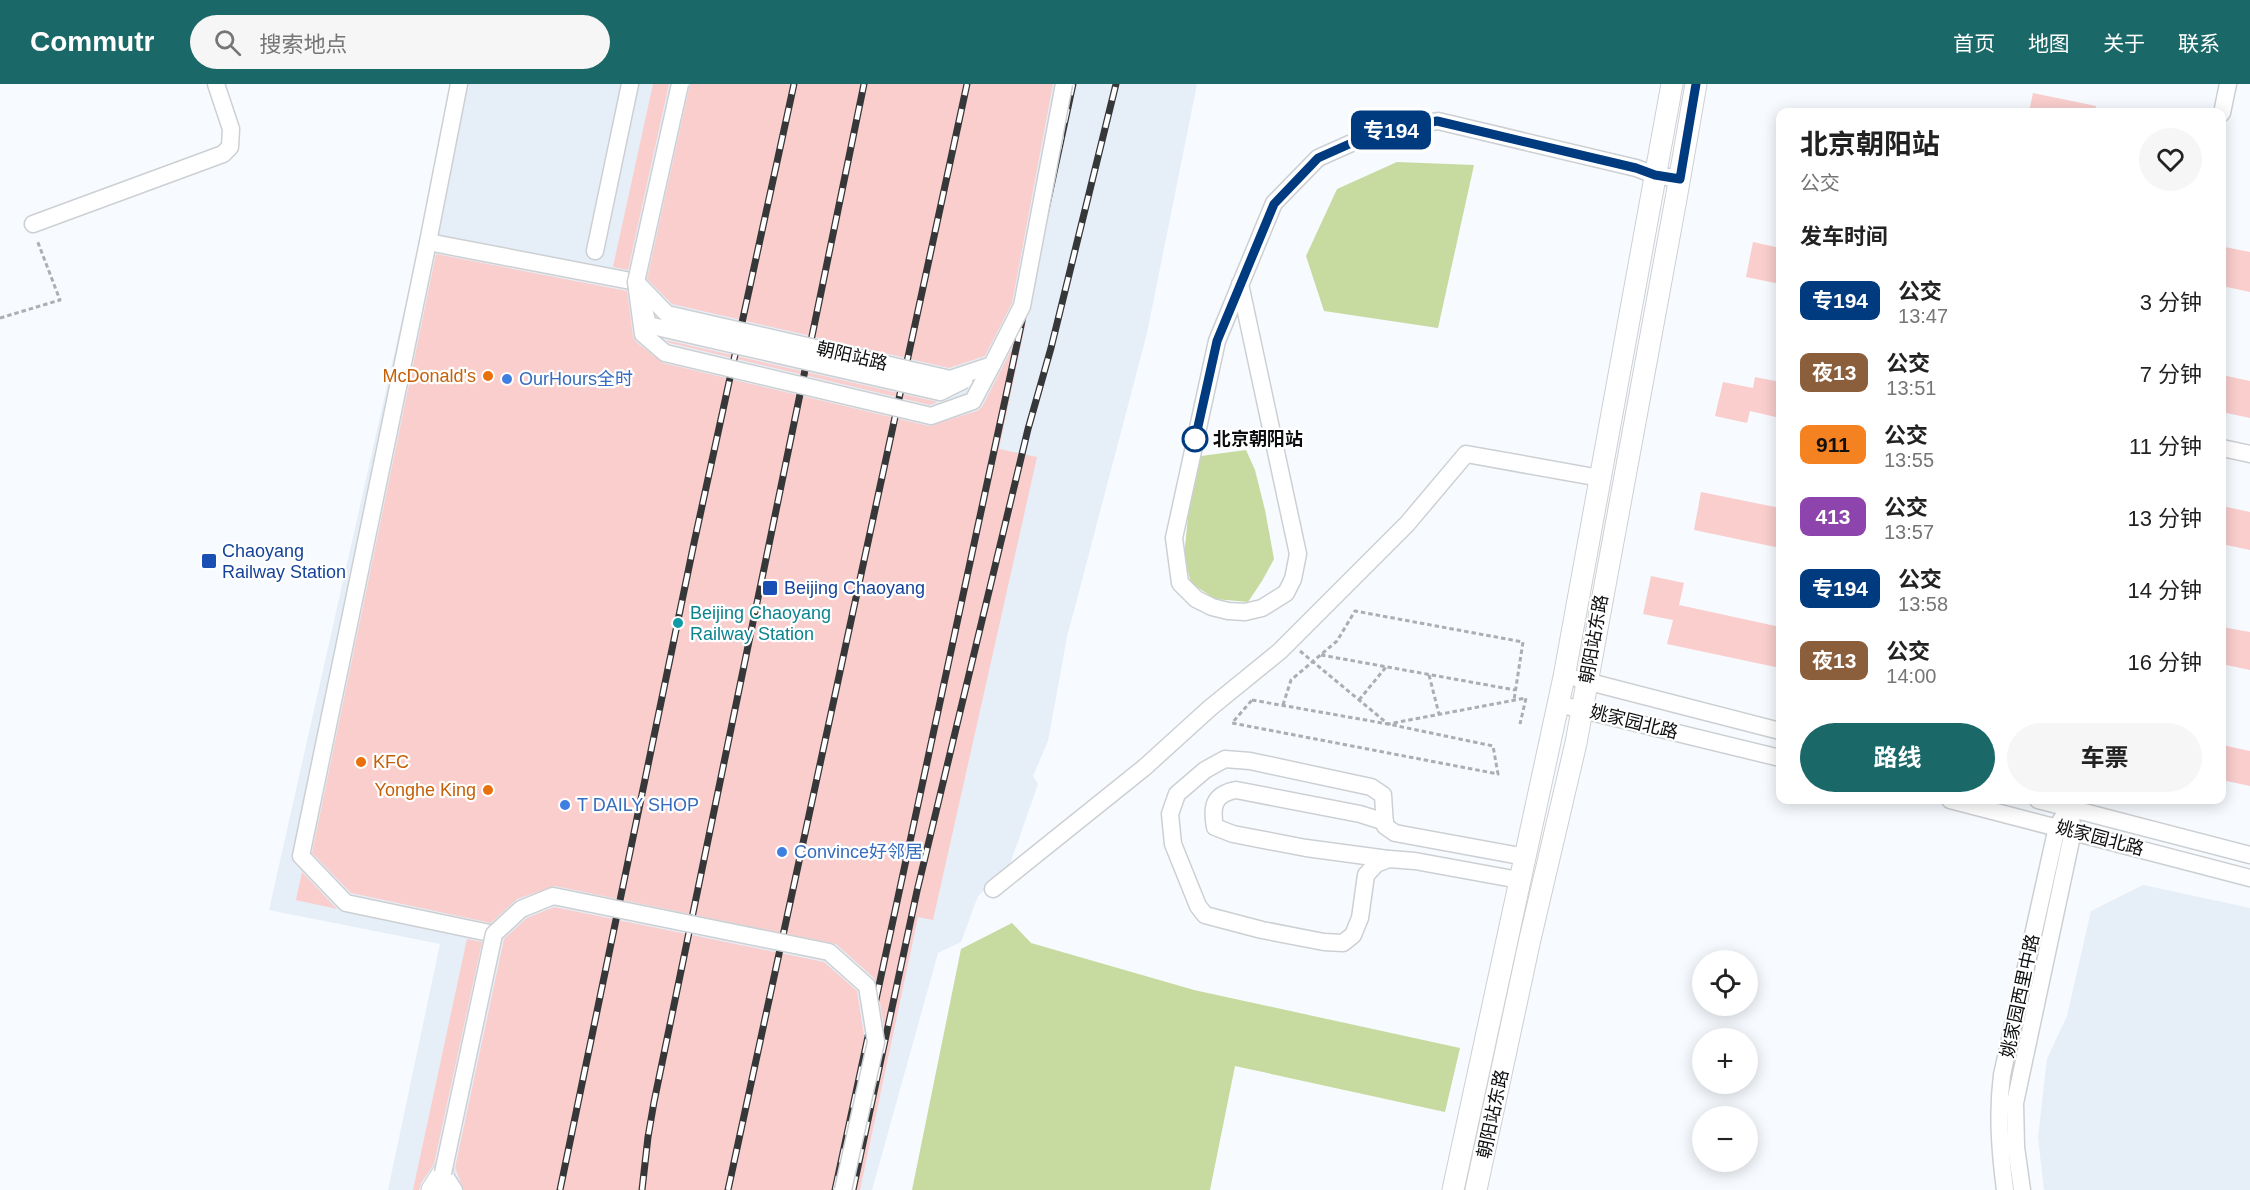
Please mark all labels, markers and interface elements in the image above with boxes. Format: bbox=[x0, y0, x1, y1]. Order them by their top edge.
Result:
search box bbox=[190, 15, 610, 69]
text: Commutr bbox=[30, 26, 154, 57]
icon: search bbox=[211, 26, 244, 59]
text: 搜索地点 bbox=[259, 32, 347, 57]
text: 首页 bbox=[1953, 32, 1995, 55]
text: 地图 bbox=[2028, 32, 2070, 55]
text: 关于 bbox=[2103, 32, 2145, 55]
text: 联系 bbox=[2178, 32, 2220, 55]
line badge: 专194 bbox=[1349, 110, 1433, 150]
text: 专194 bbox=[1363, 119, 1419, 142]
button: heart bbox=[2139, 128, 2202, 191]
text: 北京朝阳站 bbox=[1800, 129, 1940, 160]
text: 公交 bbox=[1800, 172, 1840, 194]
text: 发车时间 bbox=[1800, 224, 1888, 249]
text: 公交 bbox=[1898, 279, 1942, 304]
text: 专194 bbox=[1812, 289, 1868, 312]
text: 3 分钟 bbox=[2140, 290, 2202, 315]
text: 13:47 bbox=[1898, 305, 1948, 327]
street label: 朝阳站路 bbox=[815, 338, 889, 374]
text: 公交 bbox=[1886, 351, 1930, 376]
text: 夜13 bbox=[1812, 361, 1856, 384]
text: 7 分钟 bbox=[2140, 362, 2202, 387]
place label: McDonald's bbox=[383, 366, 476, 386]
marker: McDonald's bbox=[481, 369, 495, 383]
place label: OurHours全时 bbox=[519, 369, 633, 389]
marker: OurHours全时 bbox=[500, 372, 514, 386]
text: 13:51 bbox=[1886, 377, 1936, 399]
text: 公交 bbox=[1884, 423, 1928, 448]
marker: 北京朝阳站 bbox=[1182, 426, 1208, 452]
place label: 北京朝阳站 bbox=[1213, 429, 1303, 449]
text: 911 bbox=[1816, 433, 1850, 456]
text: 11 分钟 bbox=[2129, 434, 2202, 459]
text: 13:55 bbox=[1884, 449, 1934, 471]
text: 公交 bbox=[1884, 495, 1928, 520]
text: 413 bbox=[1815, 505, 1851, 528]
text: 13 分钟 bbox=[2127, 506, 2202, 531]
text: 13:57 bbox=[1884, 521, 1934, 543]
place label: Chaoyang Railway Station bbox=[222, 541, 346, 582]
marker: Chaoyang Railway Station bbox=[200, 552, 218, 570]
text: 公交 bbox=[1898, 567, 1942, 592]
text: 专194 bbox=[1812, 577, 1868, 600]
place label: Beijing Chaoyang bbox=[784, 578, 925, 598]
text: 14 分钟 bbox=[2127, 578, 2202, 603]
marker: Beijing Chaoyang bbox=[761, 579, 779, 597]
street label: 朝阳站东路 bbox=[1576, 593, 1612, 685]
text: 13:58 bbox=[1898, 593, 1948, 615]
place label: Beijing Chaoyang Railway Station bbox=[690, 603, 831, 644]
marker: Beijing Chaoyang Railway Station bbox=[671, 616, 685, 630]
text: 公交 bbox=[1886, 639, 1930, 664]
text: 夜13 bbox=[1812, 649, 1856, 672]
text: 16 分钟 bbox=[2127, 650, 2202, 675]
text: 14:00 bbox=[1886, 665, 1936, 687]
street label: 姚家园北路 bbox=[1588, 701, 1680, 743]
button: 路线 bbox=[1800, 723, 1995, 792]
button: 车票 bbox=[2007, 723, 2202, 792]
place label: KFC bbox=[373, 752, 409, 772]
marker: KFC bbox=[354, 755, 368, 769]
place label: Yonghe King bbox=[375, 780, 476, 800]
marker: Yonghe King bbox=[481, 783, 495, 797]
place label: T DAILY SHOP bbox=[577, 795, 699, 815]
marker: T DAILY SHOP bbox=[558, 798, 572, 812]
street label: 姚家园北路 bbox=[2054, 817, 2146, 859]
place label: Convince好邻居 bbox=[794, 842, 923, 862]
marker: Convince好邻居 bbox=[775, 845, 789, 859]
street label: 姚家园西里中路 bbox=[1997, 932, 2043, 1060]
map controls bbox=[1692, 950, 1758, 1172]
button: locate bbox=[1692, 950, 1758, 1016]
button: + bbox=[1692, 1028, 1758, 1094]
street label: 朝阳站东路 bbox=[1474, 1068, 1512, 1160]
button: − bbox=[1692, 1106, 1758, 1172]

